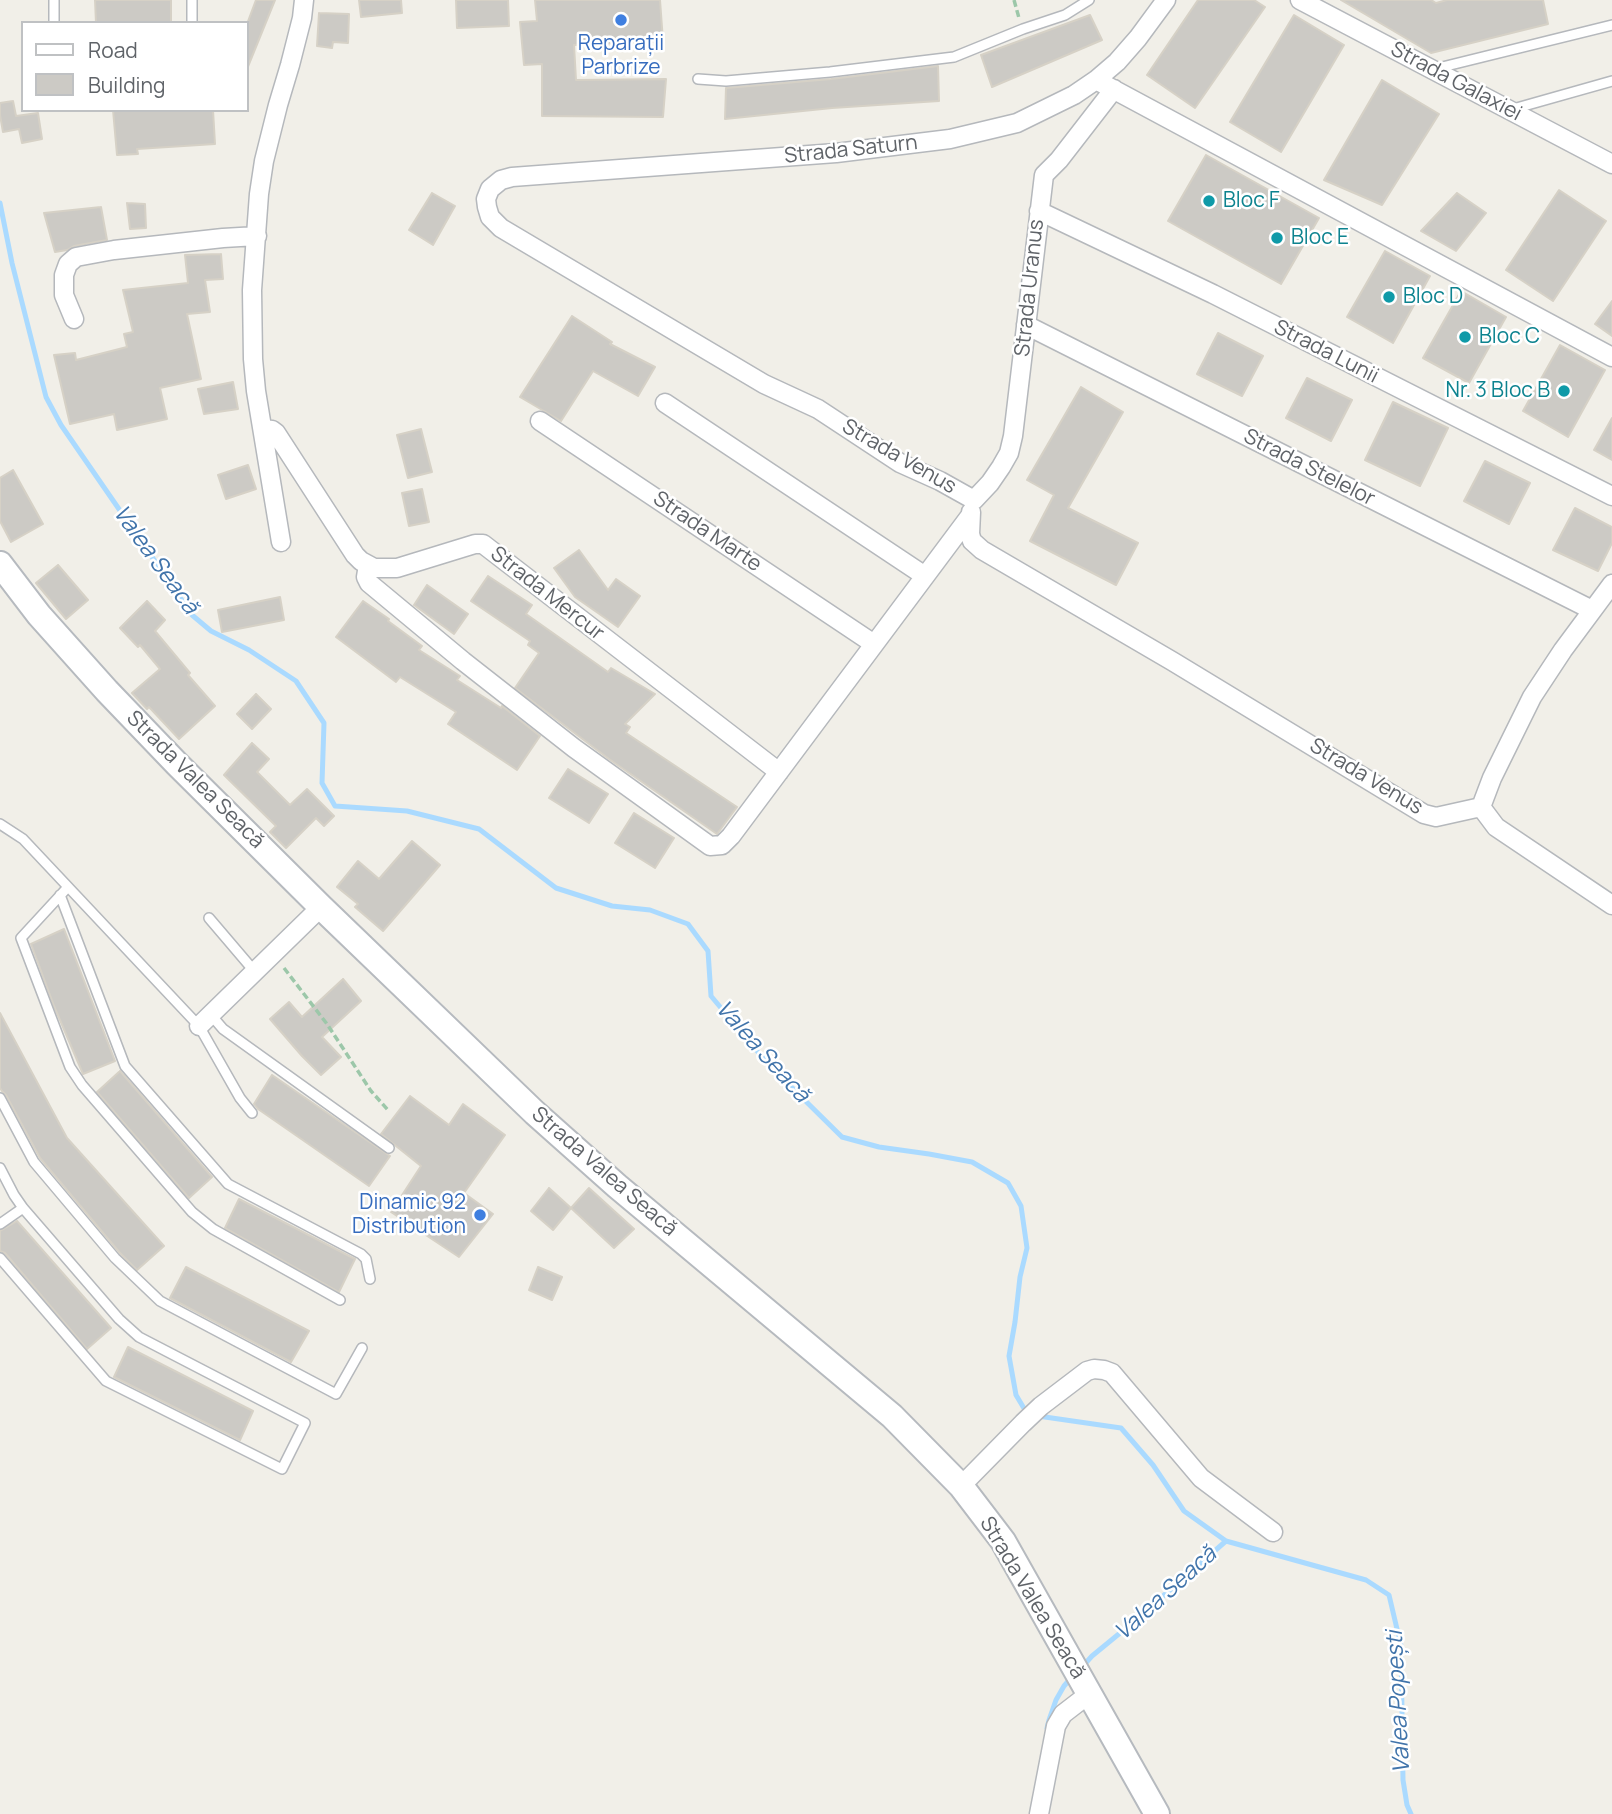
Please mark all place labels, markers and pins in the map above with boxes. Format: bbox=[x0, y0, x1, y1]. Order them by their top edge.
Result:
marker: Reparații Parbrize bbox=[613, 12, 629, 28]
place label: Reparații Parbrize bbox=[578, 31, 664, 81]
place label: Bloc F bbox=[1223, 188, 1280, 214]
marker: Bloc F bbox=[1201, 193, 1217, 209]
place label: Bloc E bbox=[1291, 225, 1349, 251]
marker: Bloc E bbox=[1269, 230, 1285, 246]
place label: Bloc D bbox=[1403, 284, 1463, 310]
marker: Bloc D bbox=[1381, 289, 1397, 305]
place label: Bloc C bbox=[1479, 324, 1540, 350]
marker: Bloc C bbox=[1457, 329, 1473, 345]
place label: Nr. 3 Bloc B bbox=[1446, 378, 1550, 404]
marker: Nr. 3 Bloc B bbox=[1556, 383, 1572, 399]
place label: Dinamic 92 Distribution bbox=[352, 1190, 466, 1240]
marker: Dinamic 92 Distribution bbox=[472, 1207, 488, 1223]

